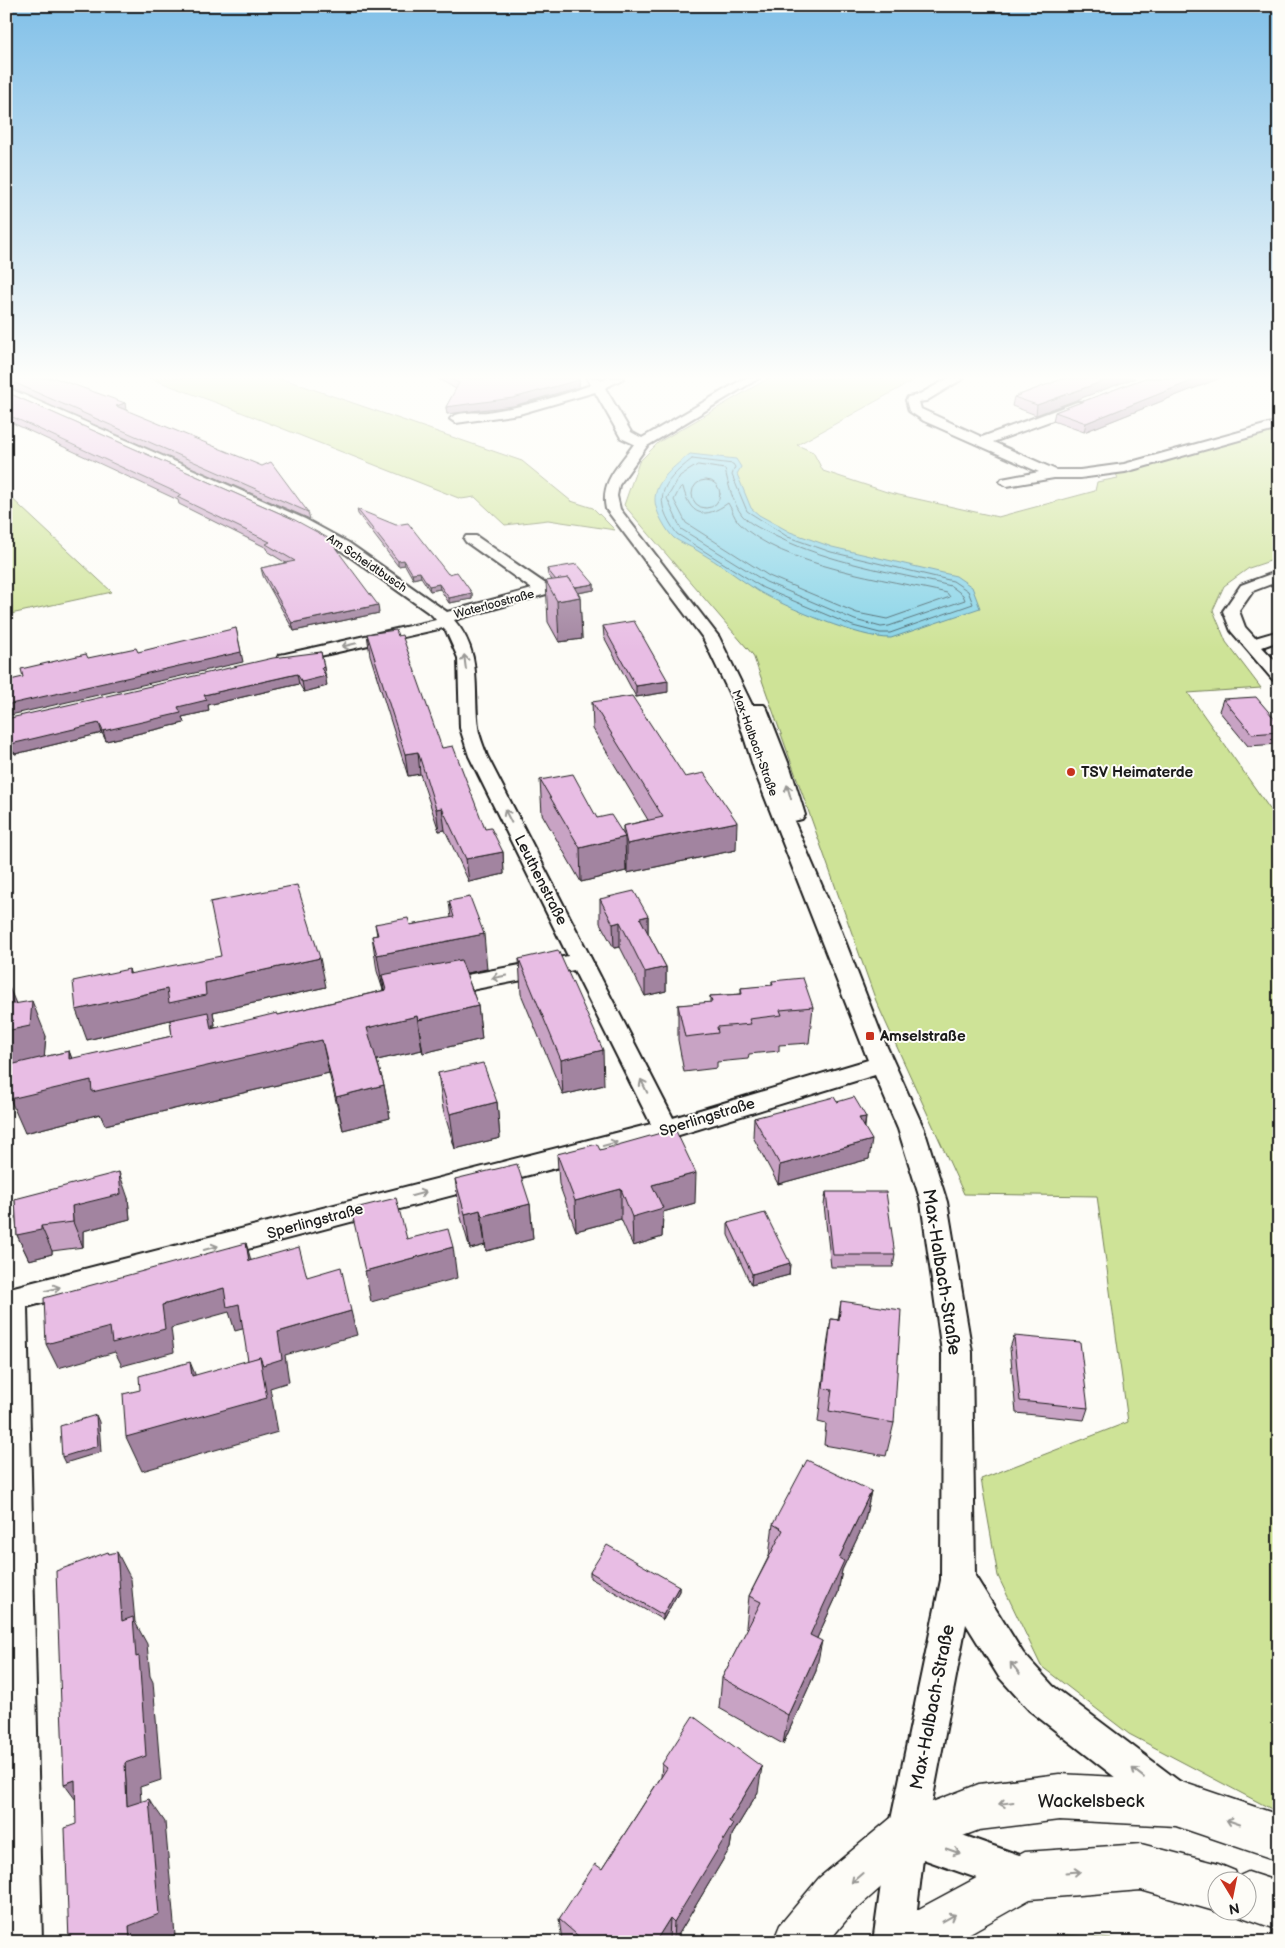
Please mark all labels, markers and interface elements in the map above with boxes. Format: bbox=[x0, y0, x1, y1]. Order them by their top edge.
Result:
street label: Am Scheidtbusch bbox=[324, 531, 410, 596]
street label: Waterloostraße bbox=[452, 587, 536, 622]
one-way arrow bbox=[341, 641, 357, 650]
one-way arrow bbox=[460, 655, 470, 671]
street label: Max-Halbach-Straße bbox=[728, 688, 781, 798]
place label: TSV Heimaterde bbox=[1081, 763, 1194, 782]
marker: TSV Heimaterde bbox=[1065, 766, 1077, 778]
one-way arrow bbox=[783, 785, 793, 801]
one-way arrow bbox=[503, 809, 512, 824]
street label: Leuthenstraße bbox=[510, 832, 571, 929]
one-way arrow bbox=[491, 972, 507, 982]
place label: Amselstraße bbox=[879, 1027, 966, 1046]
marker: Amselstraße bbox=[864, 1030, 876, 1042]
one-way arrow bbox=[639, 1079, 648, 1094]
street label: Sperlingstraße bbox=[657, 1094, 757, 1141]
one-way arrow bbox=[602, 1139, 618, 1149]
street label: Max-Halbach-Straße bbox=[918, 1187, 965, 1357]
one-way arrow bbox=[410, 1189, 426, 1198]
street label: Sperlingstraße bbox=[265, 1199, 365, 1243]
one-way arrow bbox=[202, 1243, 218, 1252]
one-way arrow bbox=[45, 1284, 61, 1293]
street label: Max-Halbach-Straße bbox=[906, 1622, 959, 1792]
one-way arrow bbox=[1009, 1661, 1020, 1674]
one-way arrow bbox=[1132, 1767, 1145, 1778]
street label: Wackelsbeck bbox=[1038, 1791, 1144, 1812]
one-way arrow bbox=[998, 1798, 1014, 1808]
one-way arrow bbox=[1225, 1817, 1241, 1826]
one-way arrow bbox=[945, 1846, 961, 1856]
one-way arrow bbox=[1065, 1867, 1081, 1877]
north arrow bbox=[1208, 1870, 1258, 1920]
one-way arrow bbox=[850, 1872, 863, 1883]
text: N bbox=[1228, 1899, 1241, 1918]
one-way arrow bbox=[941, 1913, 956, 1922]

